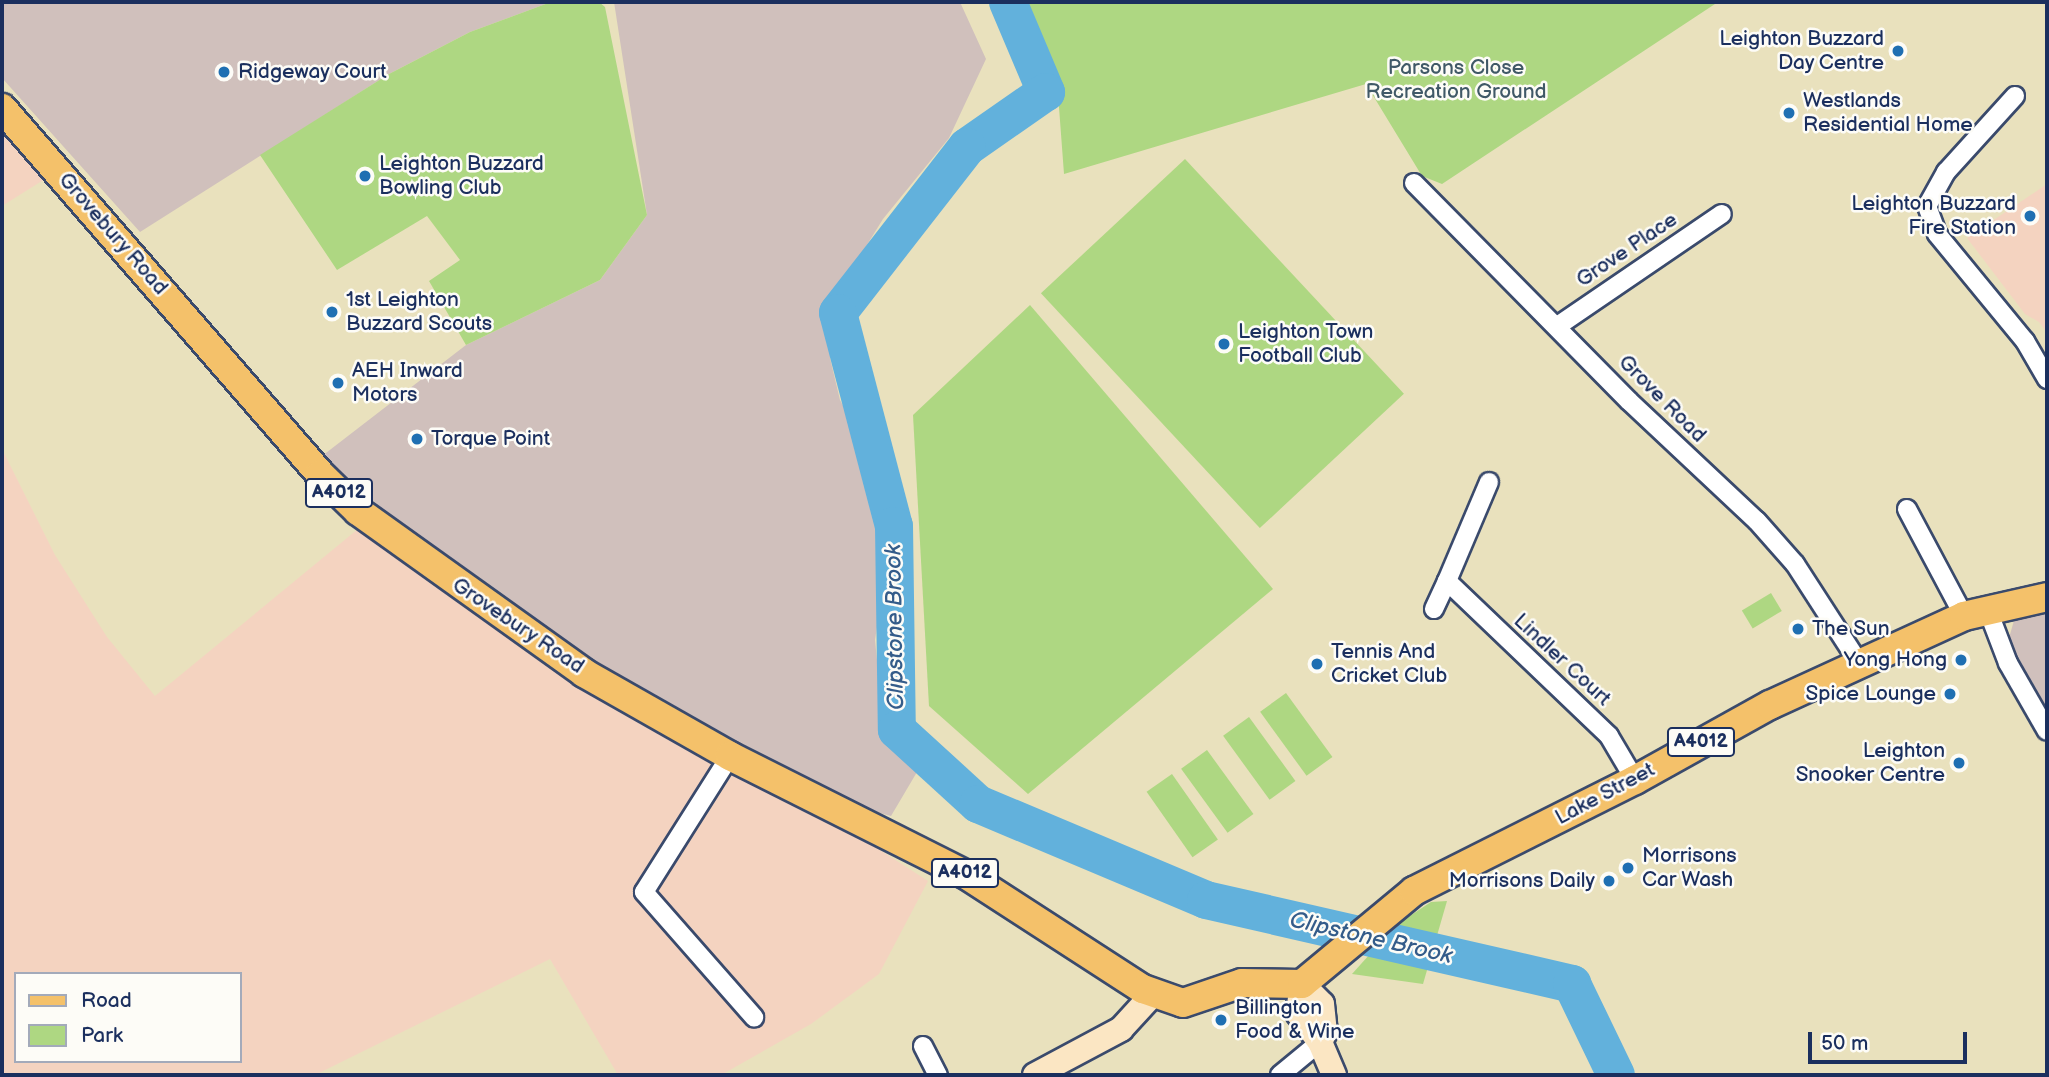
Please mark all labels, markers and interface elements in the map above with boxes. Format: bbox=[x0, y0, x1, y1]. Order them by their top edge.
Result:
place label: Leighton Buzzard Day Centre bbox=[1719, 26, 1884, 76]
marker: Leighton Buzzard Day Centre bbox=[1890, 43, 1906, 59]
park label: Parsons Close Recreation Ground bbox=[1365, 55, 1547, 105]
place label: Ridgeway Court bbox=[238, 59, 388, 85]
marker: Ridgeway Court bbox=[216, 64, 232, 80]
place label: Westlands Residential Home bbox=[1803, 88, 1973, 138]
marker: Westlands Residential Home bbox=[1781, 105, 1797, 121]
place label: Leighton Buzzard Bowling Club bbox=[379, 151, 544, 201]
street label: Grovebury Road bbox=[53, 167, 173, 301]
marker: Leighton Buzzard Bowling Club bbox=[357, 168, 373, 184]
place label: Leighton Buzzard Fire Station bbox=[1851, 191, 2016, 241]
street label: Grove Place bbox=[1572, 207, 1682, 293]
marker: Leighton Buzzard Fire Station bbox=[2022, 208, 2038, 224]
place label: 1st Leighton Buzzard Scouts bbox=[346, 287, 493, 337]
marker: 1st Leighton Buzzard Scouts bbox=[324, 304, 340, 320]
place label: Leighton Town Football Club bbox=[1238, 319, 1374, 369]
marker: Leighton Town Football Club bbox=[1216, 336, 1232, 352]
street label: Grove Road bbox=[1613, 350, 1711, 448]
place label: AEH Inward Motors bbox=[352, 358, 463, 408]
marker: AEH Inward Motors bbox=[330, 375, 346, 391]
place label: Torque Point bbox=[431, 426, 550, 452]
marker: Torque Point bbox=[409, 431, 425, 447]
road number: A4012 bbox=[304, 478, 374, 508]
water label: Clipstone Brook bbox=[880, 544, 910, 710]
street label: Grovebury Road bbox=[447, 572, 589, 680]
street label: Lindler Court bbox=[1508, 609, 1616, 711]
place label: The Sun bbox=[1812, 616, 1890, 642]
marker: The Sun bbox=[1790, 621, 1806, 637]
place label: Tennis And Cricket Club bbox=[1331, 639, 1447, 689]
place label: Yong Hong bbox=[1844, 647, 1947, 673]
marker: Yong Hong bbox=[1953, 652, 1969, 668]
marker: Tennis And Cricket Club bbox=[1309, 656, 1325, 672]
place label: Spice Lounge bbox=[1806, 681, 1936, 707]
marker: Spice Lounge bbox=[1942, 686, 1958, 702]
road number: A4012 bbox=[1666, 726, 1736, 758]
place label: Leighton Snooker Centre bbox=[1796, 738, 1945, 788]
marker: Leighton Snooker Centre bbox=[1951, 755, 1967, 771]
street label: Lake Street bbox=[1551, 757, 1659, 831]
place label: Morrisons Car Wash bbox=[1642, 843, 1737, 893]
road number: A4012 bbox=[930, 858, 1000, 888]
marker: Morrisons Car Wash bbox=[1620, 860, 1636, 876]
place label: Morrisons Daily bbox=[1449, 868, 1595, 894]
marker: Morrisons Daily bbox=[1601, 873, 1617, 889]
water label: Clipstone Brook bbox=[1287, 906, 1455, 970]
legend bbox=[14, 972, 242, 1063]
text: Road bbox=[81, 988, 132, 1013]
place label: Billington Food & Wine bbox=[1235, 995, 1355, 1045]
marker: Billington Food & Wine bbox=[1213, 1012, 1229, 1028]
scale bar bbox=[1811, 1018, 1970, 1062]
text: Park bbox=[81, 1023, 123, 1048]
text: 50 m bbox=[1821, 1031, 1868, 1056]

